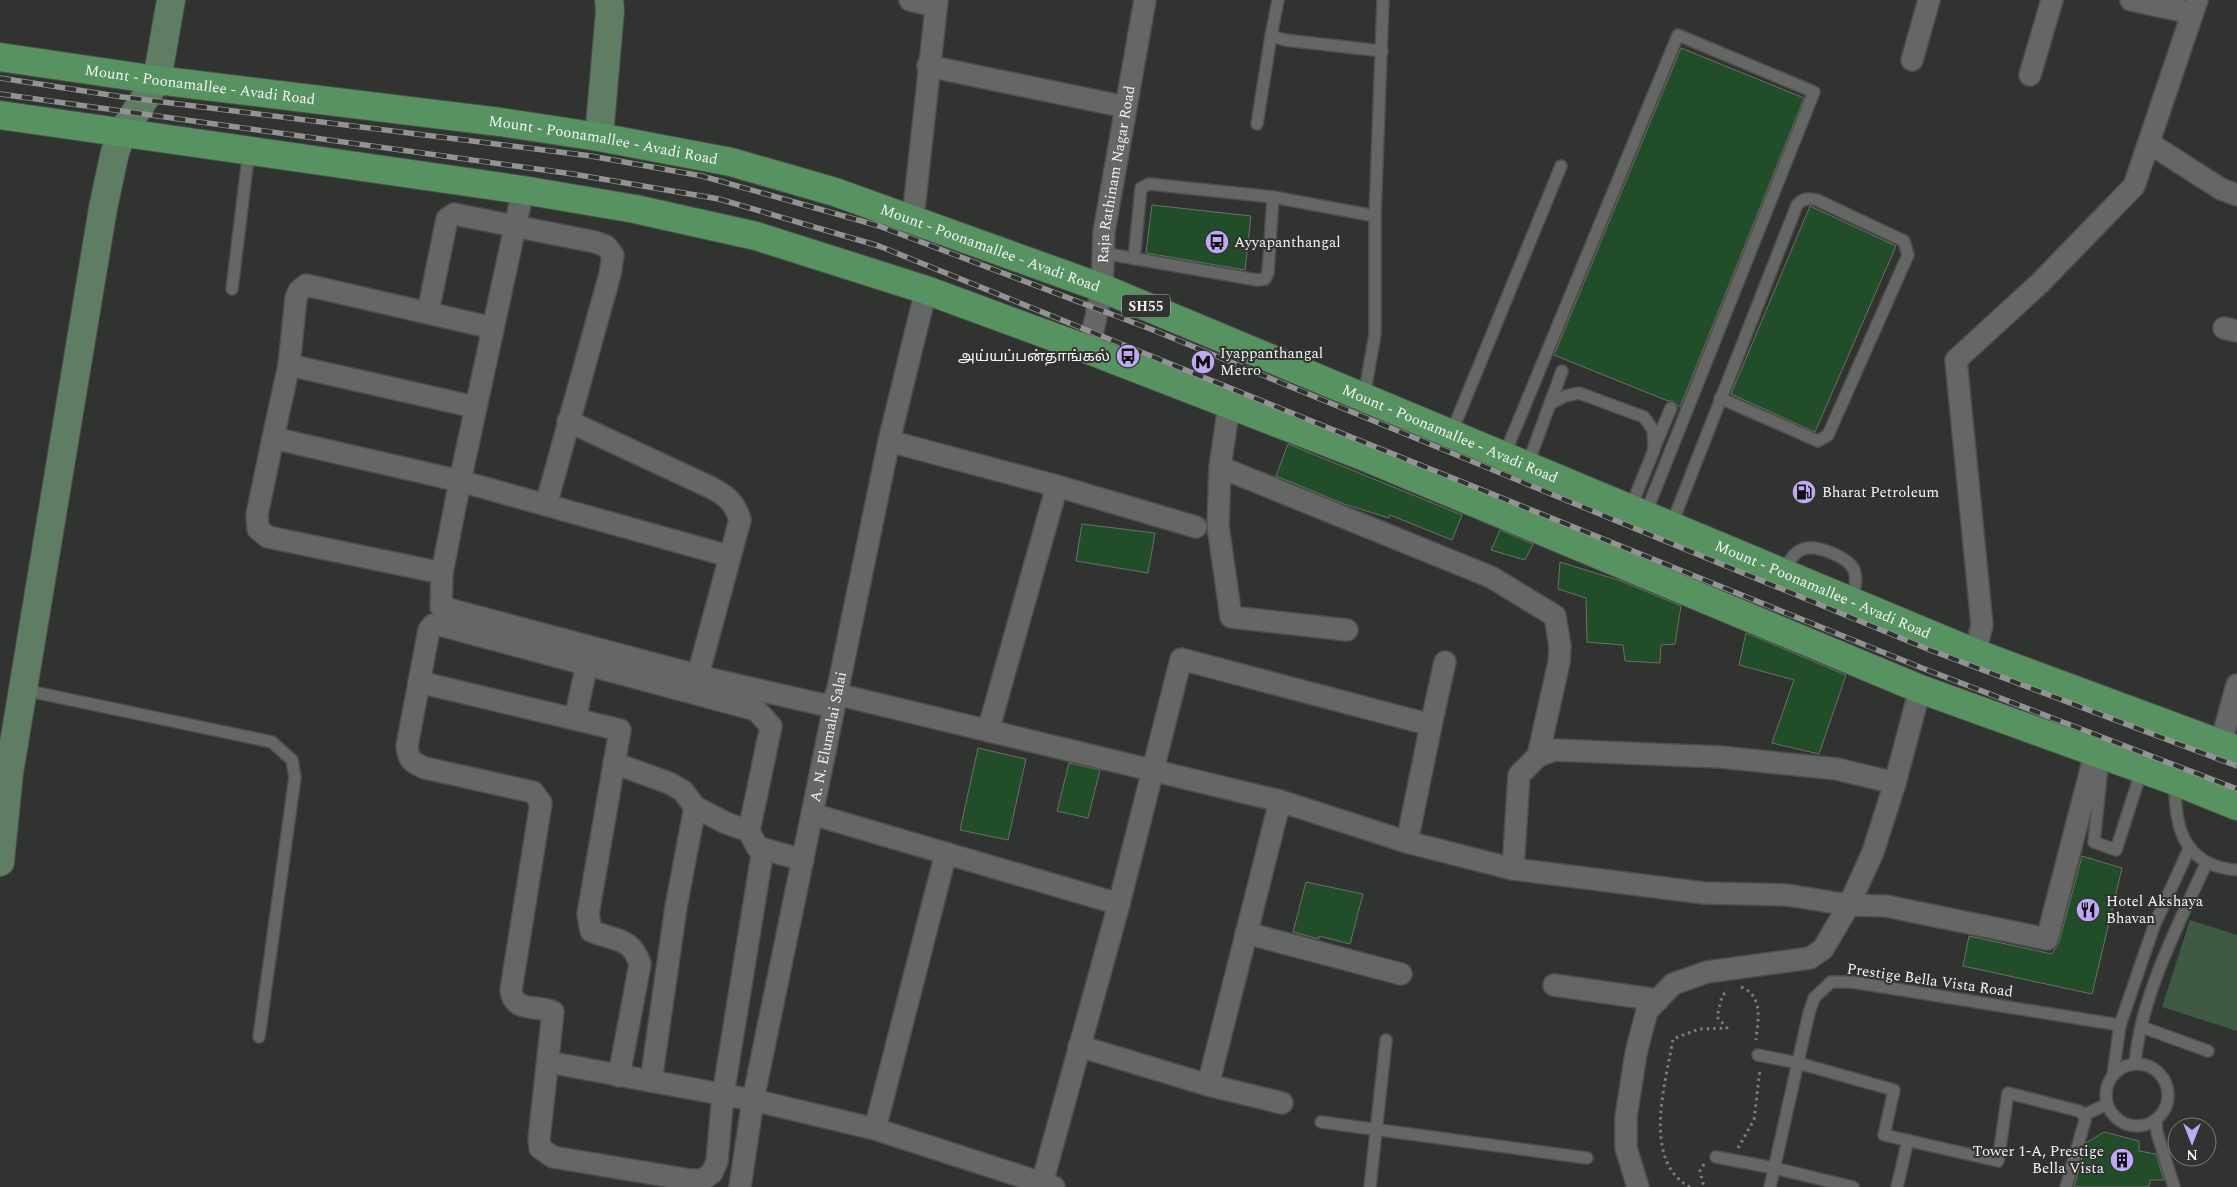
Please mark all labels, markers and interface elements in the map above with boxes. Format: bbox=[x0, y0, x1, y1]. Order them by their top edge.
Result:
street label: Mount - Poonamallee - Avadi Road bbox=[83, 59, 317, 111]
street label: Raja Rathinam Nagar Road bbox=[1092, 84, 1142, 264]
street label: Mount - Poonamallee - Avadi Road bbox=[487, 110, 720, 171]
street label: Mount - Poonamallee - Avadi Road bbox=[877, 198, 1103, 298]
bus stop icon: Ayyapanthangal bbox=[1204, 229, 1230, 255]
place label: Ayyapanthangal bbox=[1234, 231, 1341, 254]
road number: SH55 bbox=[1122, 294, 1170, 318]
place label: Iyappanthangal Metro bbox=[1220, 342, 1323, 382]
bus stop icon: அய்யப்பன்தாங்கல் bbox=[1115, 343, 1141, 369]
place label: அய்யப்பன்தாங்கல் bbox=[958, 345, 1110, 368]
metro station icon: Iyappanthangal Metro bbox=[1190, 349, 1216, 375]
street label: Mount - Poonamallee - Avadi Road bbox=[1338, 379, 1561, 489]
fuel station icon: Bharat Petroleum bbox=[1791, 479, 1817, 505]
place label: Bharat Petroleum bbox=[1822, 481, 1939, 504]
street label: Mount - Poonamallee - Avadi Road bbox=[1711, 534, 1934, 645]
street label: A. N. Elumalai Salai bbox=[804, 669, 853, 804]
place label: Hotel Akshaya Bhavan bbox=[2106, 890, 2204, 930]
restaurant icon: Hotel Akshaya Bhavan bbox=[2075, 897, 2101, 923]
street label: Prestige Bella Vista Road bbox=[1845, 957, 2014, 1004]
north arrow bbox=[2167, 1117, 2217, 1167]
place label: Tower 1-A, Prestige Bella Vista bbox=[1973, 1140, 2105, 1180]
text: N bbox=[2186, 1144, 2198, 1165]
building icon: Tower 1-A, Prestige Bella Vista bbox=[2109, 1147, 2135, 1173]

